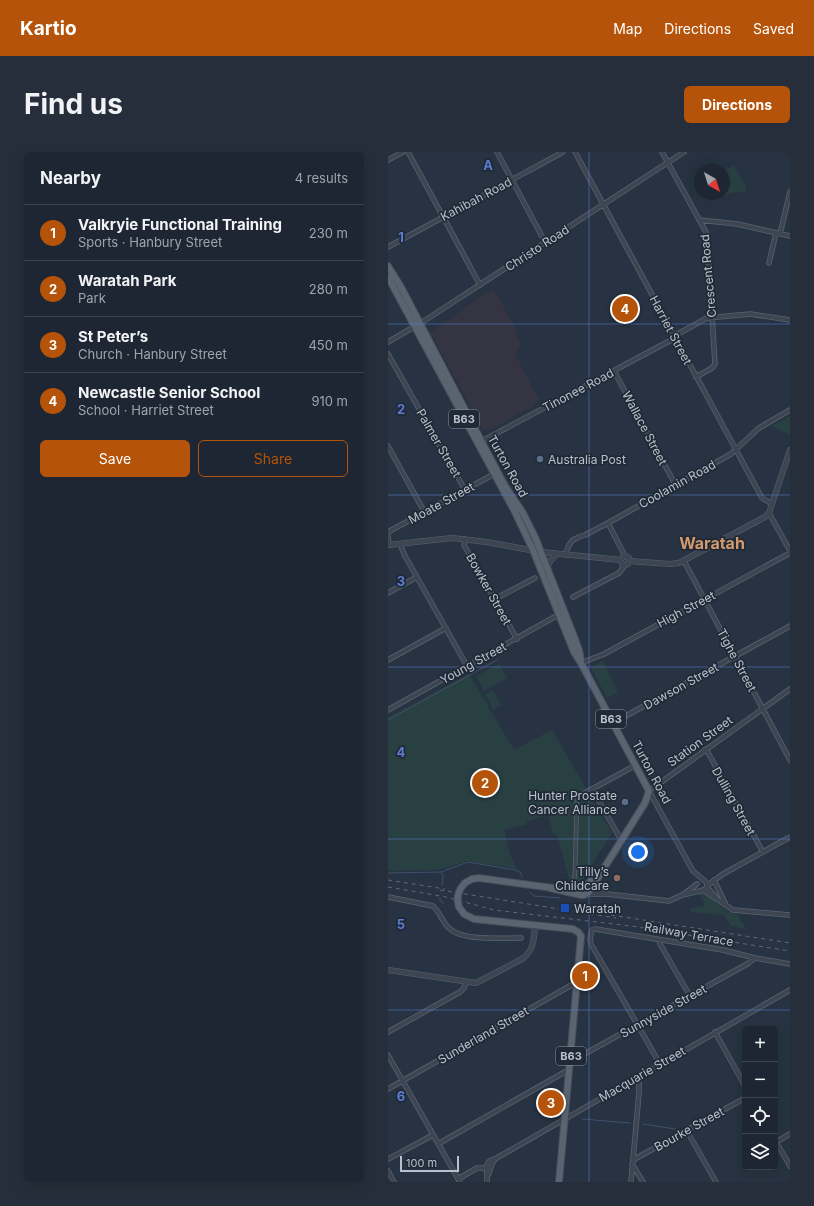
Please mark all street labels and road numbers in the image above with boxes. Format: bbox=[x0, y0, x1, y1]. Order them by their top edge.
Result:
street label: Kahibah Road bbox=[438, 174, 514, 224]
street label: Christo Road bbox=[502, 222, 572, 274]
street label: Crescent Road bbox=[697, 234, 719, 318]
street label: Harriet Street bbox=[647, 293, 696, 367]
street label: Tinonee Road bbox=[540, 365, 616, 415]
street label: Wallace Street bbox=[619, 388, 671, 468]
street label: Palmer Street bbox=[413, 406, 465, 480]
road number: B63 bbox=[449, 410, 479, 428]
street label: Turton Road bbox=[485, 432, 531, 500]
street label: Coolamin Road bbox=[636, 457, 718, 511]
street label: Moate Street bbox=[405, 479, 477, 527]
street label: Bowker Street bbox=[463, 551, 515, 628]
street label: High Street bbox=[654, 587, 718, 631]
street label: Tighe Street bbox=[714, 626, 760, 694]
street label: Young Street bbox=[437, 639, 509, 687]
street label: Dawson Street bbox=[641, 659, 721, 713]
road number: B63 bbox=[596, 710, 626, 728]
street label: Station Street bbox=[665, 712, 736, 770]
street label: Turton Road bbox=[629, 738, 675, 806]
street label: Dulling Street bbox=[709, 764, 759, 838]
street label: Railway Terrace bbox=[643, 919, 735, 949]
street label: Sunnyside Street bbox=[617, 981, 709, 1041]
street label: Sunderland Street bbox=[435, 1003, 531, 1067]
street label: Macquarie Street bbox=[596, 1043, 688, 1105]
road number: B63 bbox=[556, 1047, 586, 1065]
street label: Bourke Street bbox=[652, 1104, 727, 1154]

